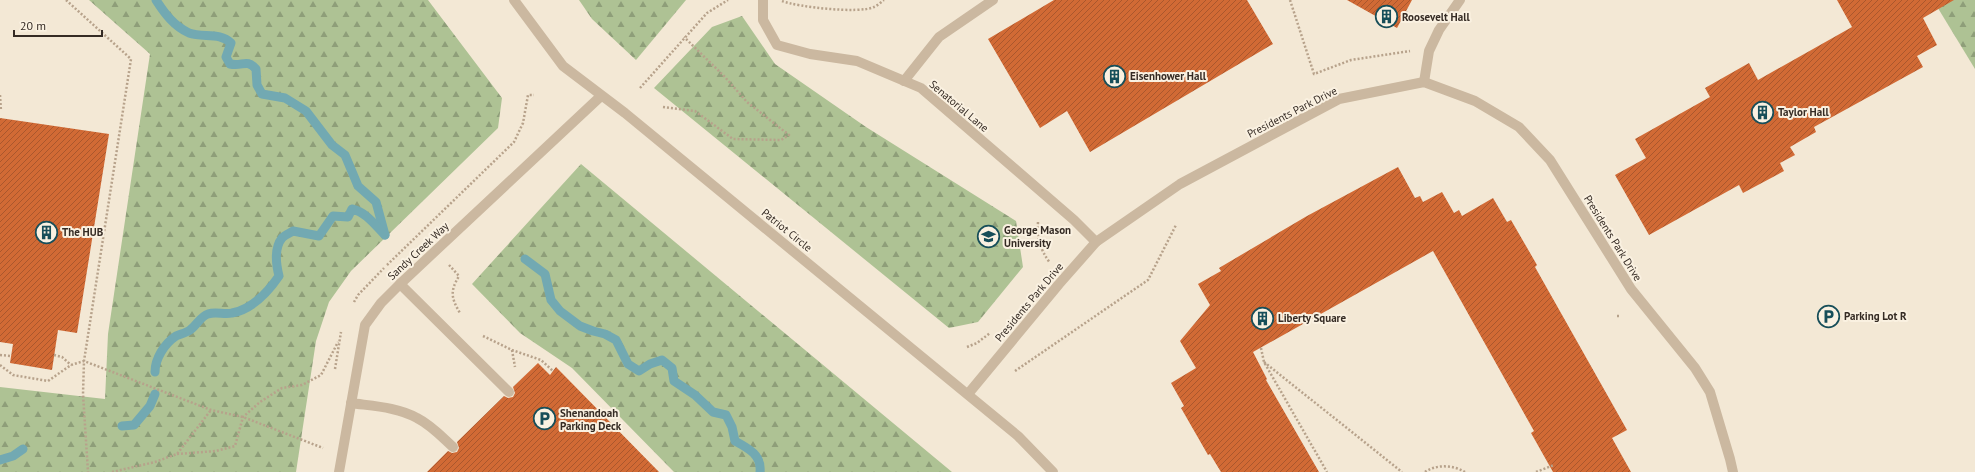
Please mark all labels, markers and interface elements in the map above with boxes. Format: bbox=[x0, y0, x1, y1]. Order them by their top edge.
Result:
building icon: Roosevelt Hall bbox=[1374, 4, 1400, 30]
place label: Roosevelt Hall bbox=[1402, 10, 1470, 24]
scale bar bbox=[14, 12, 102, 38]
text: 20 m bbox=[20, 18, 46, 33]
building icon: Eisenhower Hall bbox=[1101, 63, 1127, 89]
place label: Eisenhower Hall bbox=[1130, 69, 1207, 83]
street label: Senatorial Lane bbox=[926, 77, 992, 135]
street label: Presidents Park Drive bbox=[1245, 83, 1340, 141]
building icon: Taylor Hall bbox=[1749, 99, 1775, 125]
place label: Taylor Hall bbox=[1778, 105, 1829, 119]
street label: Presidents Park Drive bbox=[1581, 192, 1645, 284]
street label: Patriot Circle bbox=[759, 205, 815, 255]
street label: Sandy Creek Way bbox=[384, 218, 452, 283]
building icon: The HUB bbox=[34, 219, 60, 245]
school or university icon: George Mason University bbox=[975, 223, 1001, 249]
place label: George Mason University bbox=[1004, 223, 1071, 250]
place label: The HUB bbox=[62, 225, 104, 239]
street label: Presidents Park Drive bbox=[992, 259, 1066, 344]
parking icon: Parking Lot R bbox=[1815, 303, 1841, 329]
building icon: Liberty Square bbox=[1249, 305, 1275, 331]
place label: Parking Lot R bbox=[1844, 309, 1907, 323]
place label: Liberty Square bbox=[1278, 311, 1346, 325]
parking icon: Shenandoah Parking Deck bbox=[531, 406, 557, 432]
place label: Shenandoah Parking Deck bbox=[560, 406, 622, 433]

